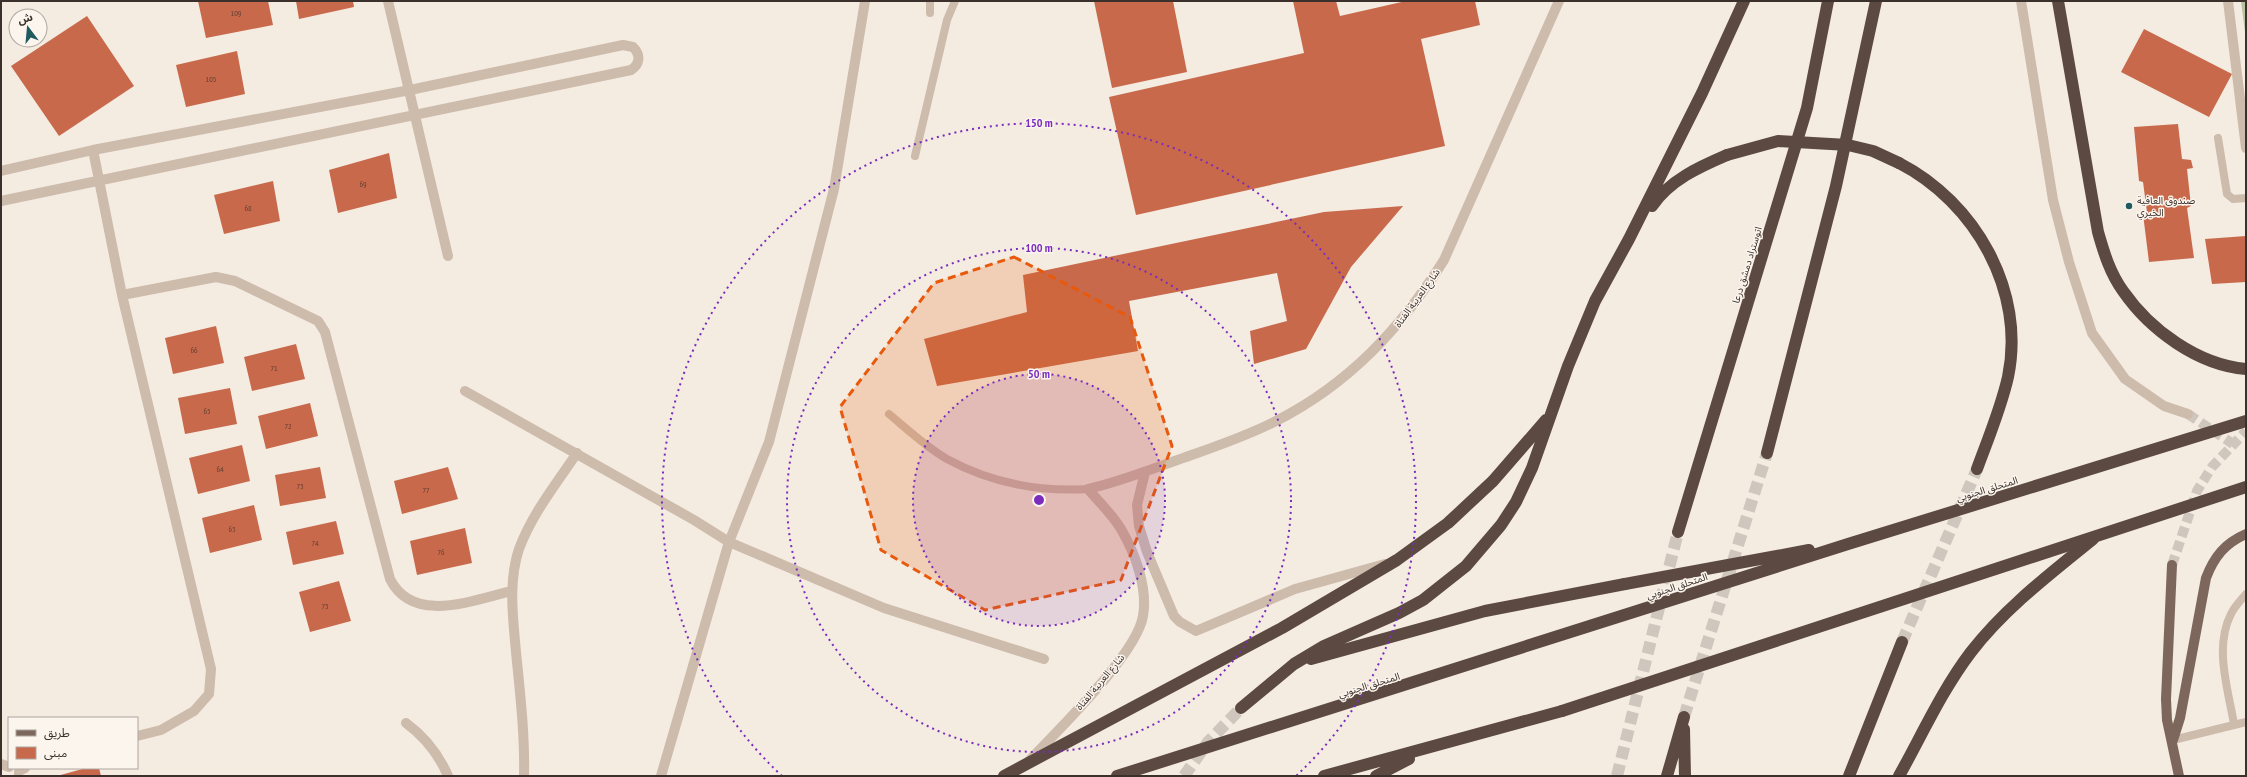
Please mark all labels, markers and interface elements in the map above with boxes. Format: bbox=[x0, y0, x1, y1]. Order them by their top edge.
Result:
north arrow bbox=[8, 8, 48, 48]
house number: 109 bbox=[231, 8, 242, 18]
text: ش bbox=[16, 10, 34, 27]
house number: 105 bbox=[206, 74, 216, 84]
text: 150 m bbox=[1025, 115, 1053, 130]
house number: 69 bbox=[359, 179, 367, 189]
place label: صندوق العافية الخيري bbox=[2137, 194, 2195, 220]
marker: صندوق العافية الخيري bbox=[2124, 201, 2134, 211]
house number: 68 bbox=[244, 203, 252, 213]
street label: اتوستراد دمشق درعا bbox=[1729, 225, 1765, 305]
text: 100 m bbox=[1025, 240, 1053, 255]
street label: شارع العربية الفتاة bbox=[1391, 266, 1444, 331]
house number: 66 bbox=[190, 345, 198, 355]
house number: 71 bbox=[270, 363, 278, 373]
text: 50 m bbox=[1028, 366, 1050, 381]
house number: 65 bbox=[203, 406, 211, 416]
house number: 72 bbox=[284, 421, 292, 431]
house number: 64 bbox=[216, 464, 224, 474]
street label: المتحلق الجنوبي bbox=[1955, 473, 2020, 506]
house number: 73 bbox=[296, 481, 304, 491]
house number: 77 bbox=[422, 485, 430, 495]
centre of rings bbox=[1032, 493, 1046, 507]
house number: 63 bbox=[228, 524, 236, 534]
house number: 74 bbox=[311, 538, 319, 548]
house number: 76 bbox=[437, 547, 445, 557]
street label: المتحلق الجنوبي bbox=[1645, 570, 1710, 603]
house number: 75 bbox=[321, 601, 329, 611]
street label: شارع العربية الفتاة bbox=[1073, 651, 1128, 713]
street label: المتحلق الجنوبي bbox=[1337, 669, 1402, 702]
legend bbox=[8, 717, 138, 769]
text: طريق bbox=[44, 725, 70, 741]
text: مبنى bbox=[44, 745, 67, 760]

